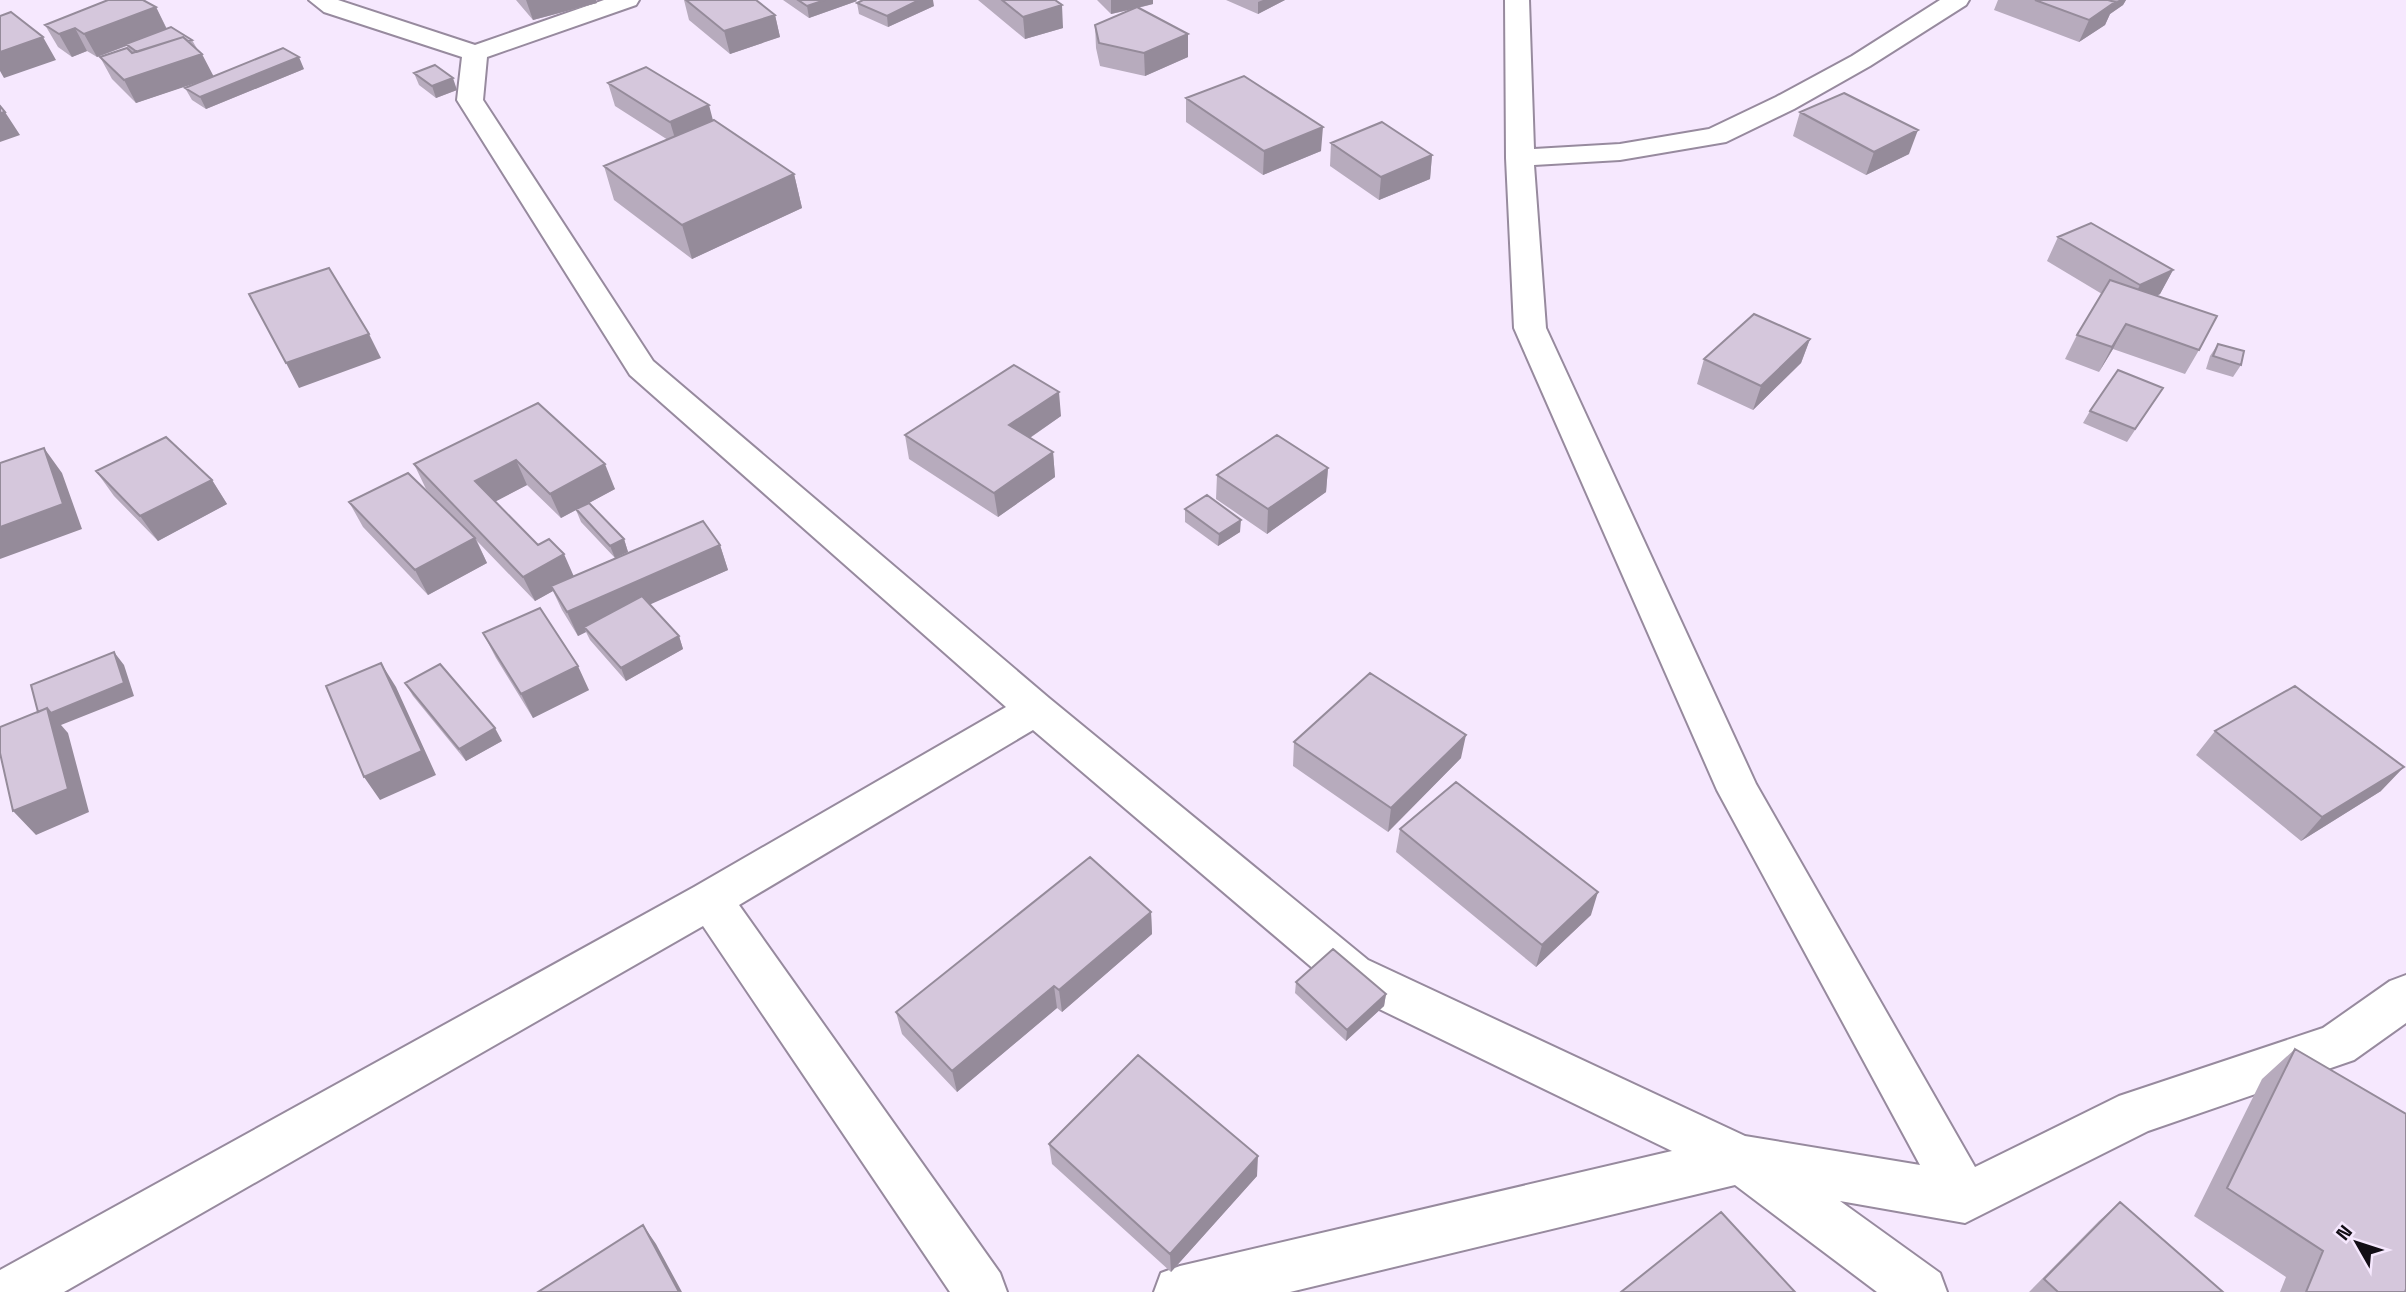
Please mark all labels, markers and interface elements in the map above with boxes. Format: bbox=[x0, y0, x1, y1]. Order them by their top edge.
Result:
north arrow bbox=[2322, 1208, 2392, 1278]
text: N bbox=[2330, 1220, 2358, 1245]

